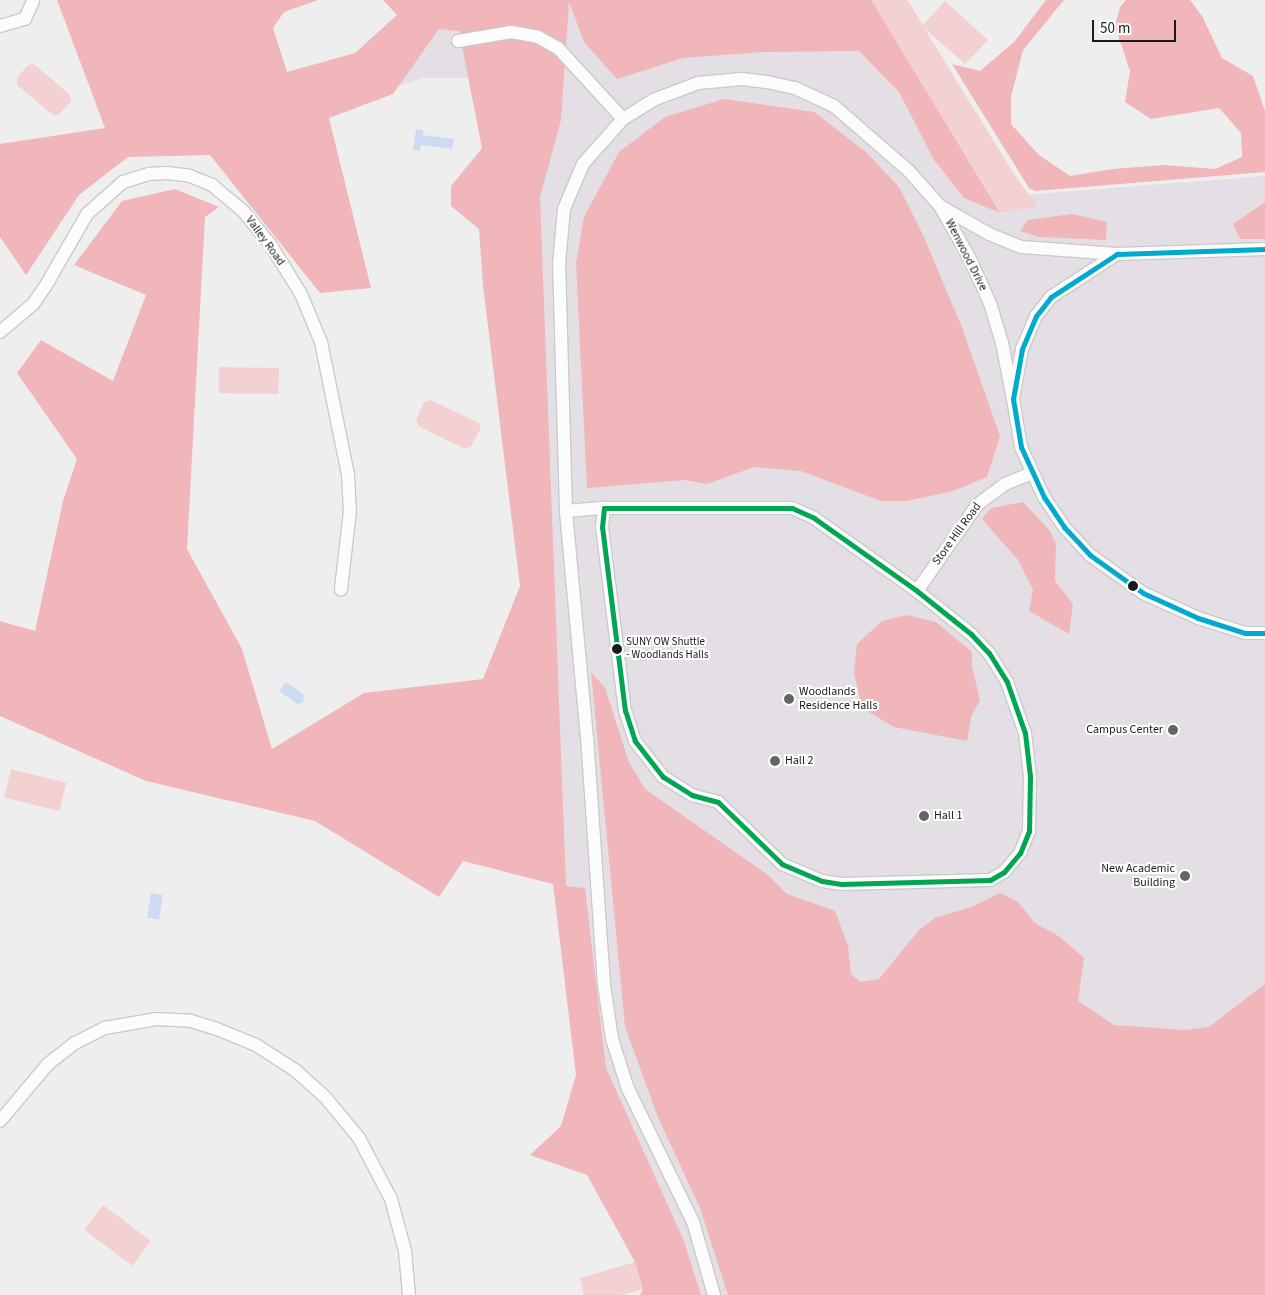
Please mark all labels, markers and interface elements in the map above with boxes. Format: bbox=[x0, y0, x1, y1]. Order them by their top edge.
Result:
scale bar bbox=[1095, 10, 1179, 42]
text: 50 m bbox=[1100, 18, 1130, 39]
street label: Valley Road bbox=[242, 213, 288, 269]
street label: Wenwood Drive bbox=[942, 217, 990, 293]
street label: Store Hill Road bbox=[929, 500, 985, 568]
unlabelled marker bbox=[1128, 581, 1138, 591]
place label: SUNY OW Shuttle - Woodlands Halls bbox=[626, 636, 709, 662]
marker: SUNY OW Shuttle - Woodlands Halls bbox=[612, 644, 622, 654]
place label: Woodlands Residence Halls bbox=[799, 685, 877, 713]
marker: Woodlands Residence Halls bbox=[783, 693, 795, 705]
place label: Campus Center bbox=[1086, 723, 1163, 737]
marker: Campus Center bbox=[1167, 724, 1179, 736]
place label: Hall 2 bbox=[785, 754, 813, 768]
marker: Hall 2 bbox=[769, 755, 781, 767]
place label: Hall 1 bbox=[934, 809, 962, 823]
marker: Hall 1 bbox=[918, 810, 930, 822]
place label: New Academic Building bbox=[1101, 862, 1175, 890]
marker: New Academic Building bbox=[1179, 870, 1191, 882]

